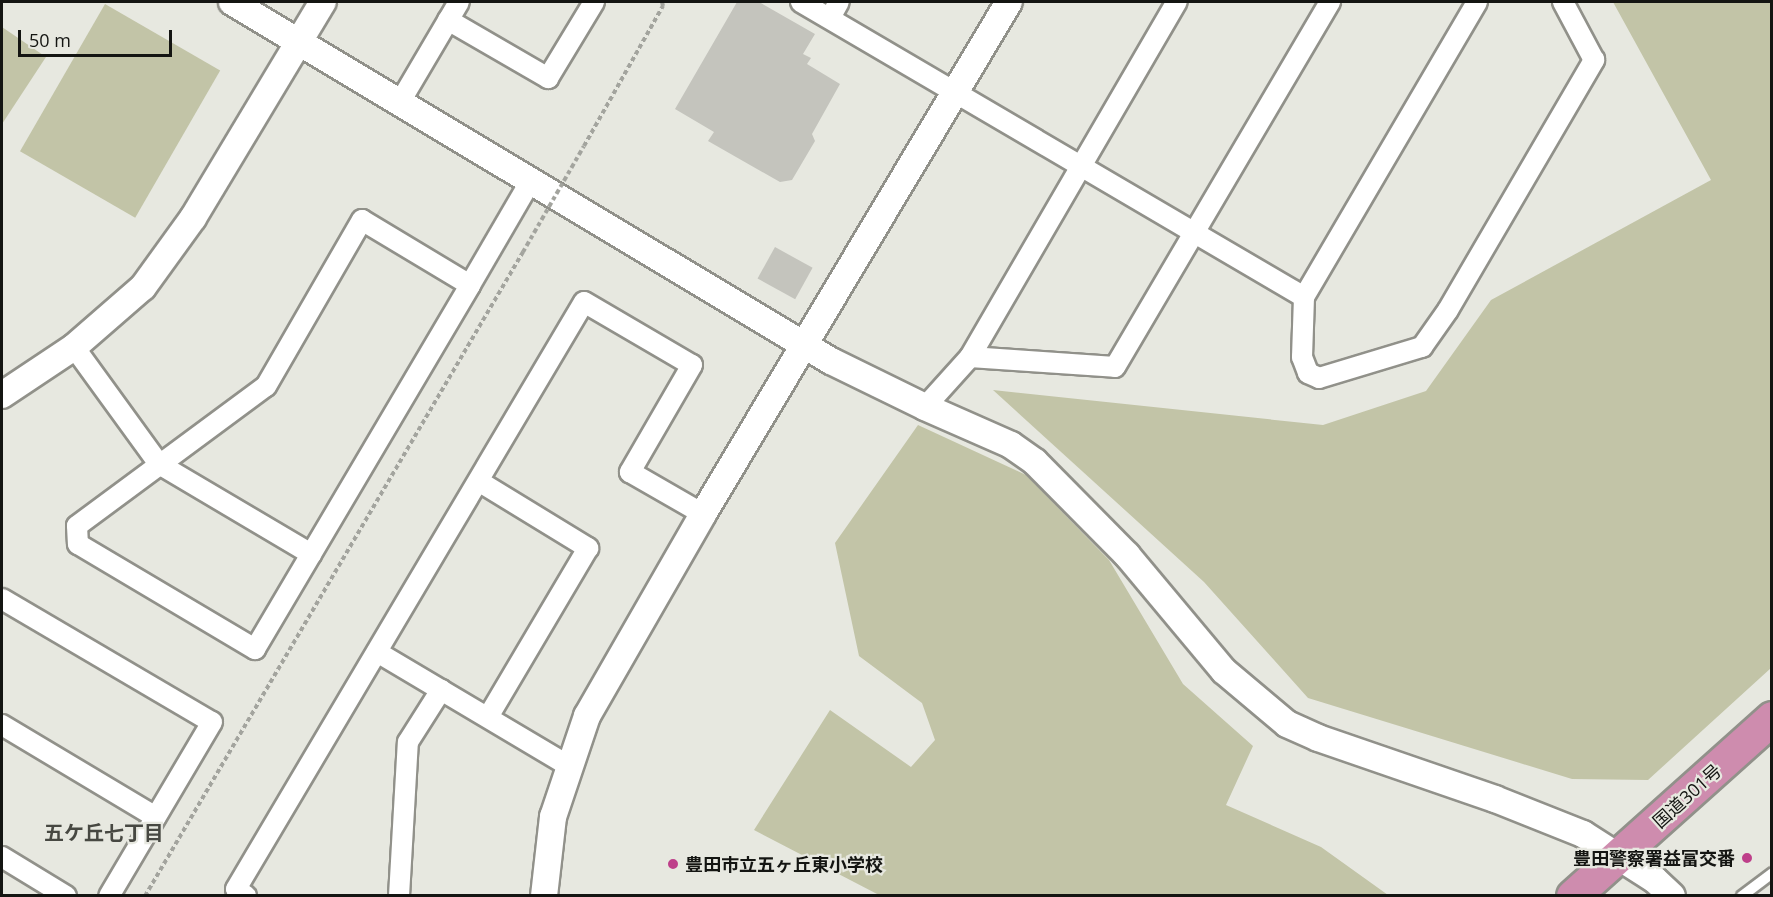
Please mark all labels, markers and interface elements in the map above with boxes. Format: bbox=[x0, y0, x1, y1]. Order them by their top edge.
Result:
scale bar bbox=[21, 18, 176, 56]
text: 50 m bbox=[29, 28, 71, 52]
street label: 国道301号 bbox=[1648, 760, 1726, 832]
district label: 五ケ丘七丁目 bbox=[44, 820, 164, 844]
place label: 豊田警察署益富交番 bbox=[1573, 847, 1735, 869]
marker: 豊田警察署益富交番 bbox=[1740, 851, 1754, 865]
place label: 豊田市立五ヶ丘東小学校 bbox=[685, 853, 883, 875]
marker: 豊田市立五ヶ丘東小学校 bbox=[666, 857, 680, 871]

